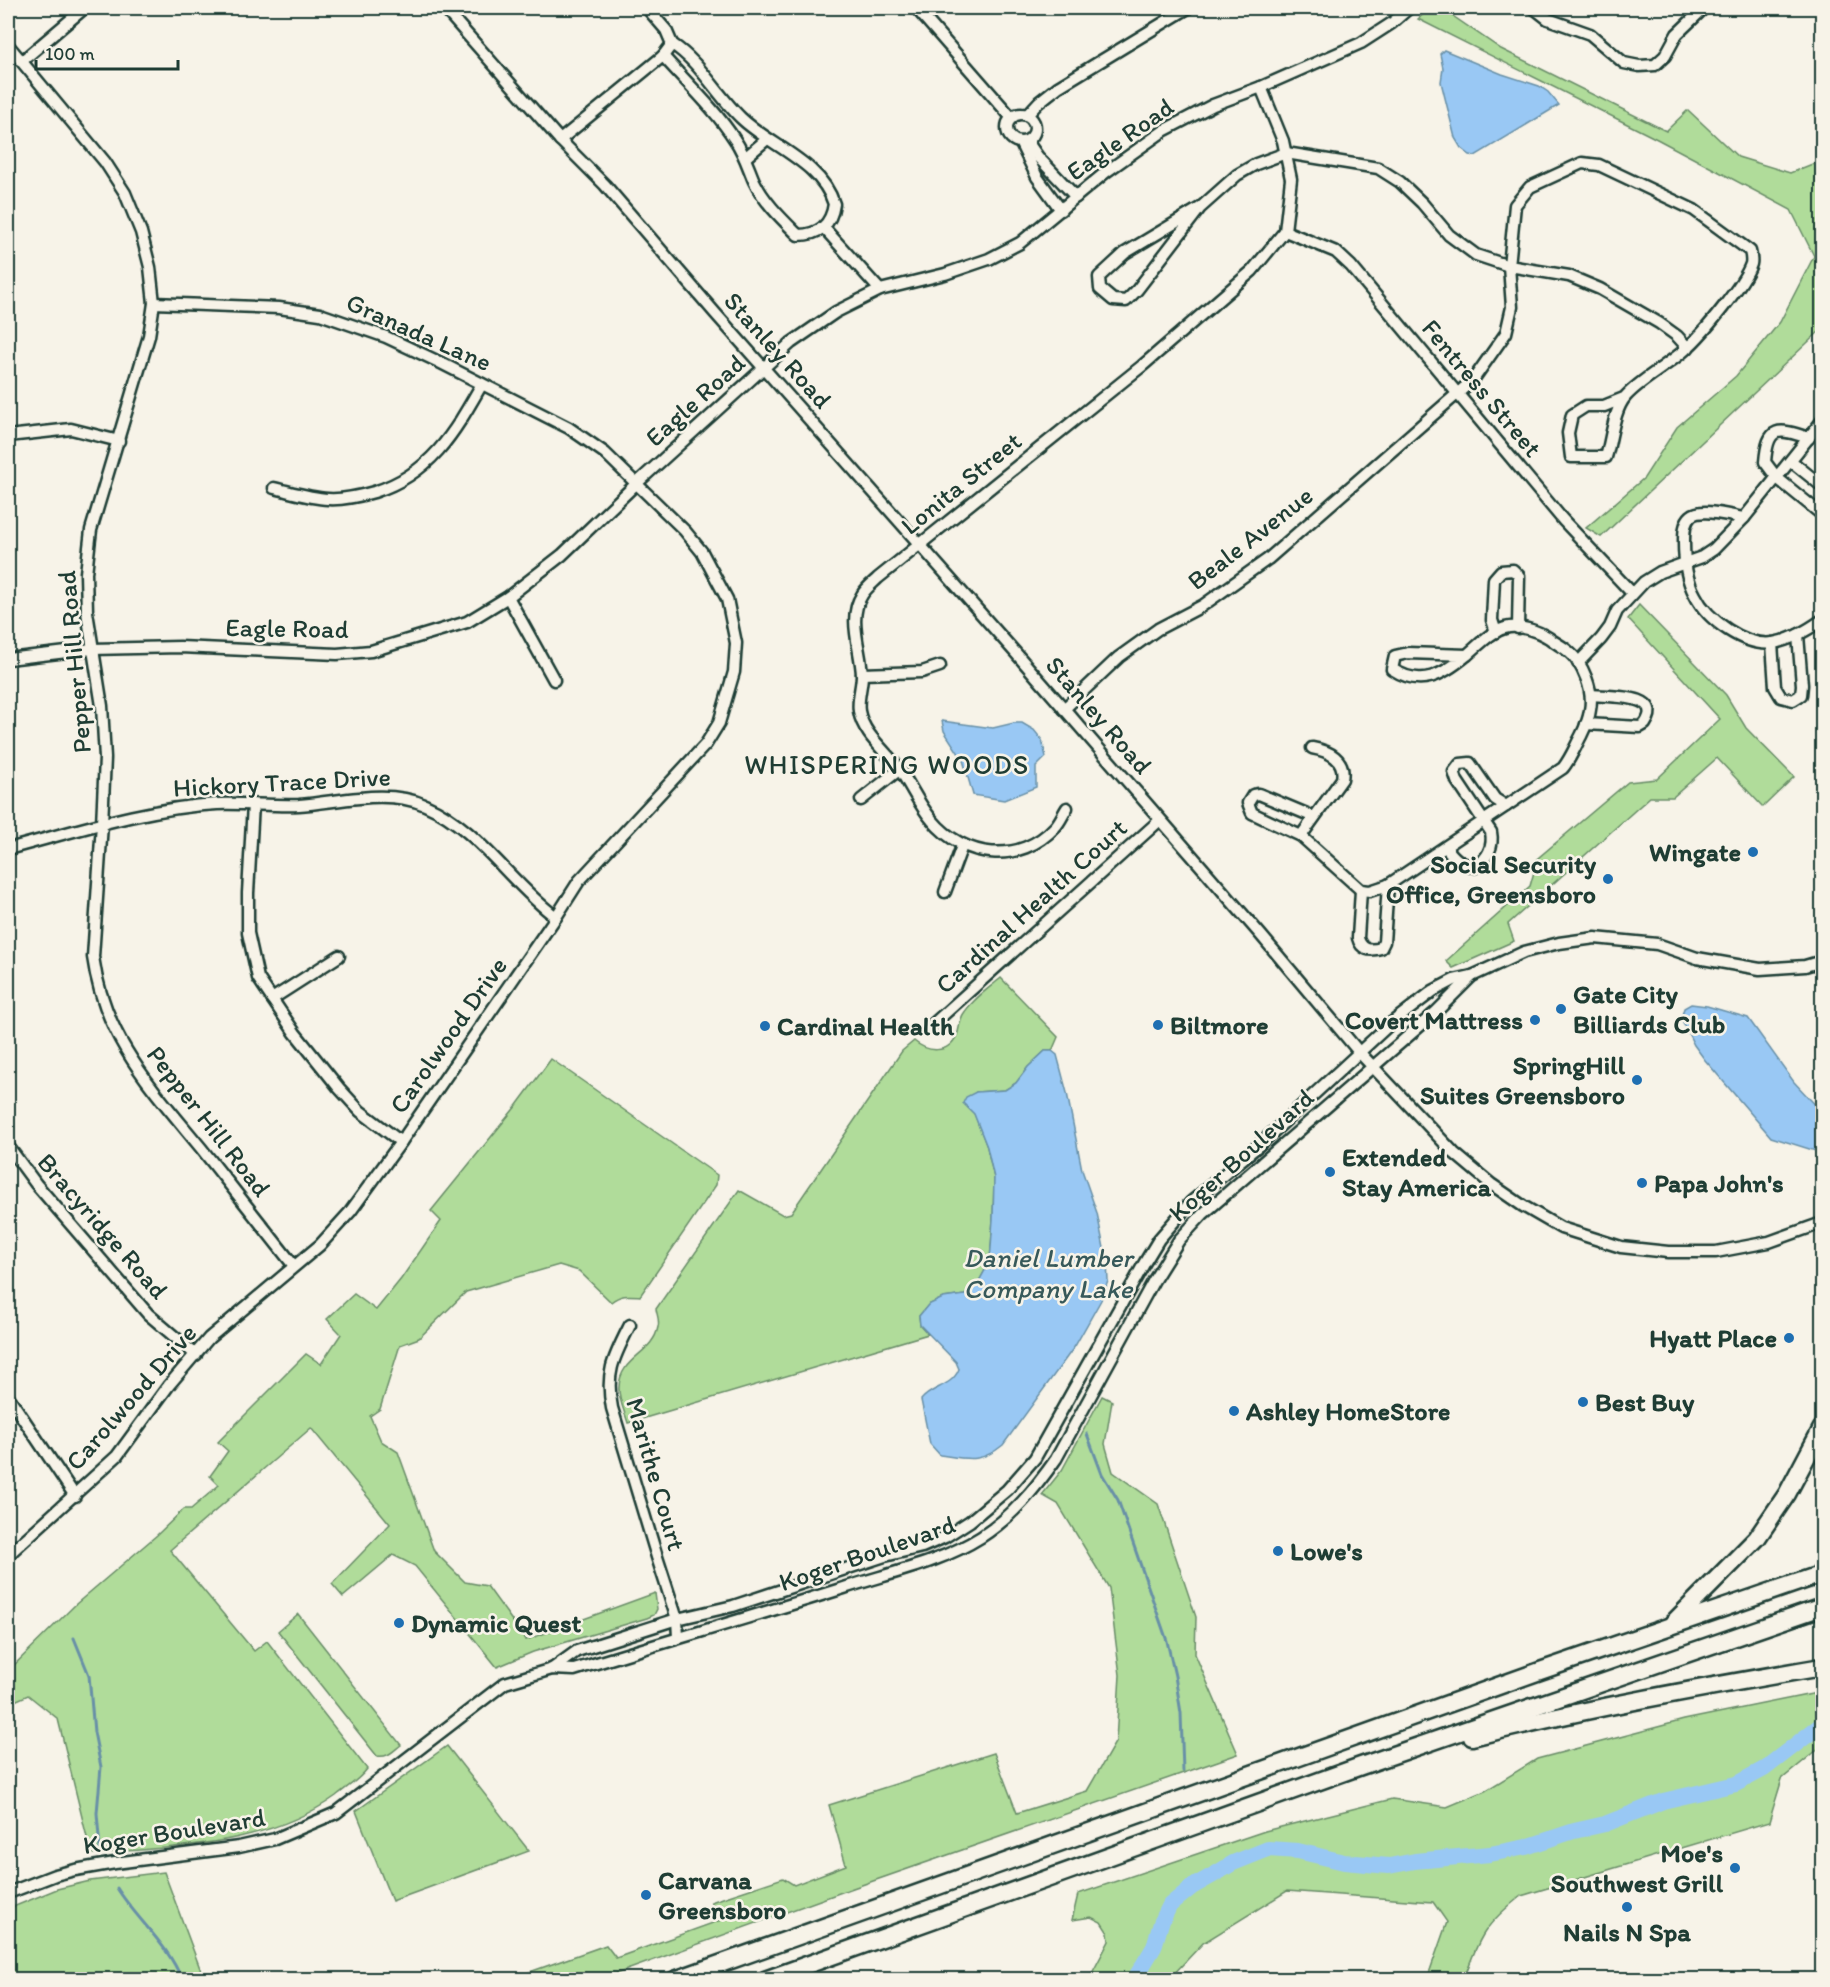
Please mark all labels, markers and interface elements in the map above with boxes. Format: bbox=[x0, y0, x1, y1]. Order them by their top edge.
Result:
scale bar bbox=[36, 33, 178, 71]
text: 100 m bbox=[45, 43, 95, 65]
street label: Eagle Road bbox=[1060, 91, 1180, 187]
street label: Stanley Road bbox=[717, 285, 839, 415]
street label: Granada Lane bbox=[341, 286, 497, 378]
street label: Fentress Street bbox=[1415, 313, 1549, 464]
street label: Eagle Road bbox=[638, 347, 752, 453]
street label: Lonita Street bbox=[894, 424, 1028, 541]
street label: Beale Avenue bbox=[1181, 479, 1319, 597]
street label: Pepper Hill Road bbox=[50, 569, 98, 755]
street label: Eagle Road bbox=[225, 611, 349, 645]
street label: Stanley Road bbox=[1039, 649, 1159, 781]
district label: WHISPERING WOODS bbox=[744, 748, 1030, 781]
street label: Hickory Trace Drive bbox=[172, 760, 392, 804]
street label: Cardinal Health Court bbox=[929, 811, 1134, 1000]
place label: Wingate bbox=[1649, 836, 1741, 868]
marker: Wingate bbox=[1746, 845, 1760, 859]
place label: Social Security Office, Greensboro bbox=[1386, 848, 1597, 910]
marker: Social Security Office, Greensboro bbox=[1601, 872, 1615, 886]
street label: Carolwood Drive bbox=[382, 951, 514, 1119]
place label: Gate City Billiards Club bbox=[1573, 978, 1725, 1040]
marker: Gate City Billiards Club bbox=[1554, 1002, 1568, 1016]
place label: Covert Mattress bbox=[1345, 1004, 1523, 1036]
place label: Biltmore bbox=[1170, 1009, 1269, 1041]
place label: Cardinal Health bbox=[777, 1010, 955, 1042]
marker: Covert Mattress bbox=[1528, 1013, 1542, 1027]
marker: Biltmore bbox=[1151, 1018, 1165, 1032]
marker: Cardinal Health bbox=[758, 1019, 772, 1033]
street label: Pepper Hill Road bbox=[140, 1039, 278, 1203]
place label: SpringHill Suites Greensboro bbox=[1420, 1049, 1626, 1111]
marker: SpringHill Suites Greensboro bbox=[1630, 1073, 1644, 1087]
street label: Koger Boulevard bbox=[1162, 1081, 1320, 1229]
place label: Extended Stay America bbox=[1342, 1141, 1492, 1203]
street label: Bracyridge Road bbox=[31, 1146, 176, 1306]
marker: Extended Stay America bbox=[1323, 1165, 1337, 1179]
place label: Papa John's bbox=[1654, 1167, 1784, 1199]
marker: Papa John's bbox=[1635, 1176, 1649, 1190]
water label: Daniel Lumber Company Lake bbox=[964, 1241, 1135, 1305]
street label: Carolwood Drive bbox=[59, 1317, 203, 1477]
place label: Hyatt Place bbox=[1649, 1322, 1777, 1354]
marker: Hyatt Place bbox=[1782, 1331, 1796, 1345]
place label: Best Buy bbox=[1595, 1386, 1695, 1418]
street label: Marithe Court bbox=[619, 1394, 693, 1554]
place label: Ashley HomeStore bbox=[1245, 1395, 1450, 1427]
marker: Best Buy bbox=[1576, 1395, 1590, 1409]
marker: Ashley HomeStore bbox=[1227, 1404, 1241, 1418]
street label: Koger Boulevard bbox=[775, 1508, 959, 1598]
place label: Lowe's bbox=[1290, 1535, 1363, 1567]
marker: Lowe's bbox=[1271, 1544, 1285, 1558]
place label: Dynamic Quest bbox=[411, 1607, 582, 1639]
marker: Dynamic Quest bbox=[392, 1616, 406, 1630]
street label: Koger Boulevard bbox=[80, 1801, 268, 1861]
place label: Moe's Southwest Grill bbox=[1551, 1837, 1724, 1899]
marker: Moe's Southwest Grill bbox=[1728, 1861, 1742, 1875]
place label: Carvana Greensboro bbox=[658, 1864, 786, 1926]
marker: Carvana Greensboro bbox=[639, 1888, 653, 1902]
marker: Nails N Spa bbox=[1620, 1900, 1634, 1914]
place label: Nails N Spa bbox=[1563, 1916, 1691, 1948]

